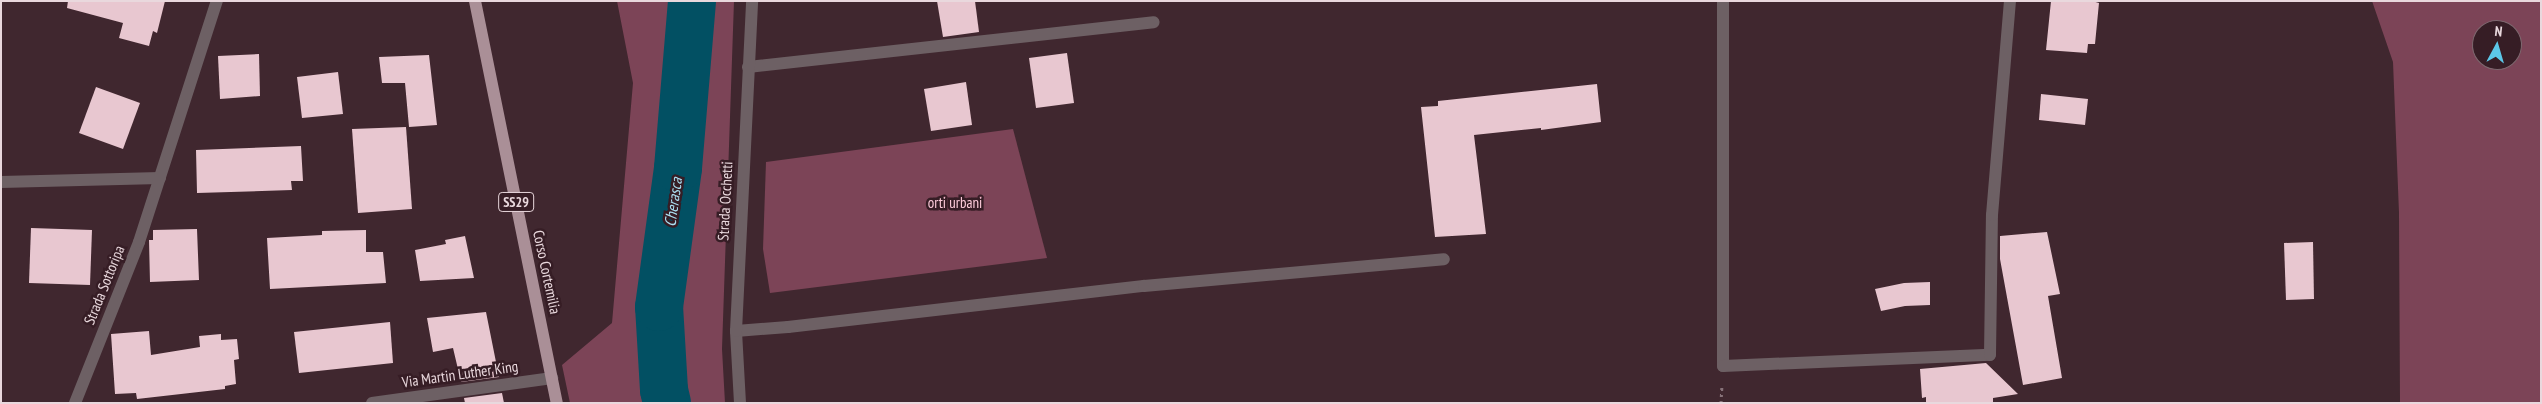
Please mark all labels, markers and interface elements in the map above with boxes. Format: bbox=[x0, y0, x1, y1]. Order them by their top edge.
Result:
north arrow bbox=[2472, 20, 2522, 70]
text: N bbox=[2494, 22, 2503, 40]
street label: Strada Occhetti bbox=[714, 161, 736, 241]
water label: Cherasca bbox=[660, 176, 686, 228]
road number: SS29 bbox=[497, 190, 535, 213]
park label: orti urbani bbox=[928, 194, 982, 212]
street label: Corso Cortemilia bbox=[529, 228, 565, 316]
street label: Strada Sottoripa bbox=[80, 243, 128, 327]
street label: Via Martin Luther King bbox=[401, 357, 519, 391]

